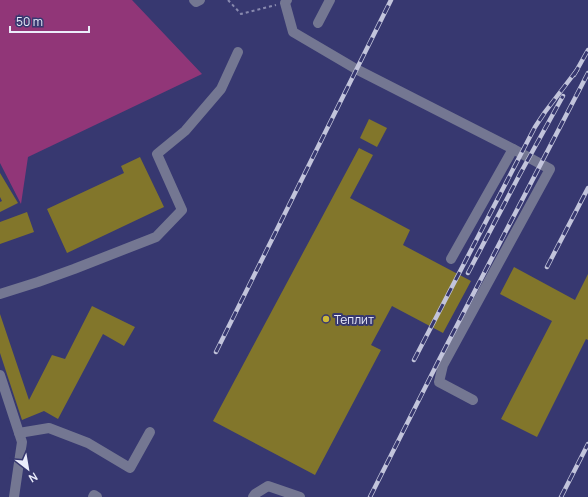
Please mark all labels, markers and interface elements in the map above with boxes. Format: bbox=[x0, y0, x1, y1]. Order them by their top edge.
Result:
scale bar bbox=[10, 8, 89, 34]
text: 50 m bbox=[16, 13, 43, 30]
place label: Теплит bbox=[334, 311, 374, 328]
marker: Теплит bbox=[321, 314, 331, 324]
north arrow bbox=[8, 449, 48, 489]
text: N bbox=[26, 470, 41, 487]

